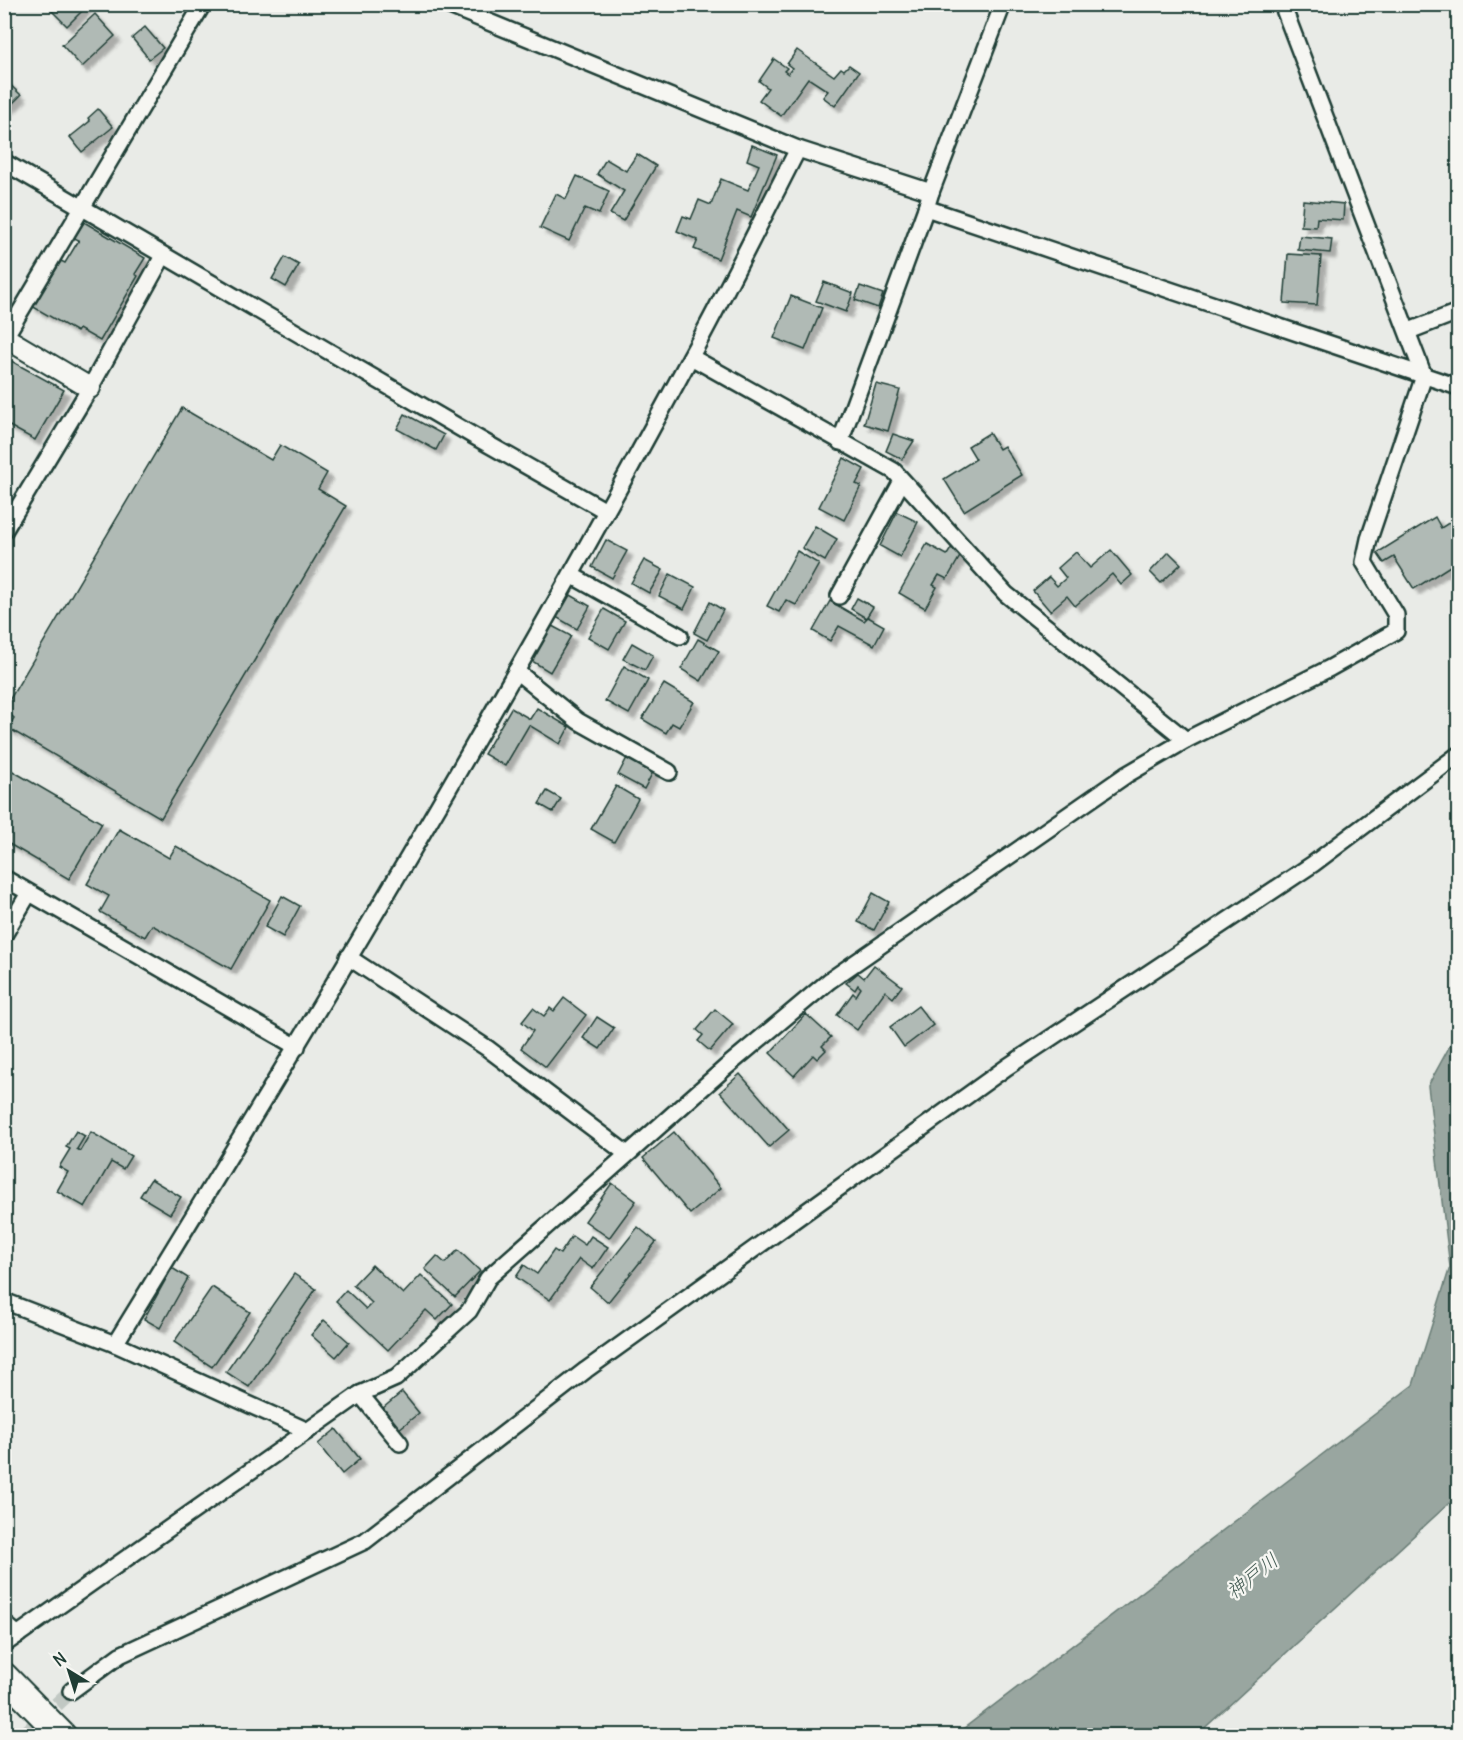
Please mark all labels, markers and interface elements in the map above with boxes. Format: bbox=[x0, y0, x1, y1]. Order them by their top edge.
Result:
water label: 神戸川 bbox=[1220, 1547, 1283, 1604]
north arrow bbox=[39, 1641, 99, 1701]
text: N bbox=[49, 1648, 70, 1670]

